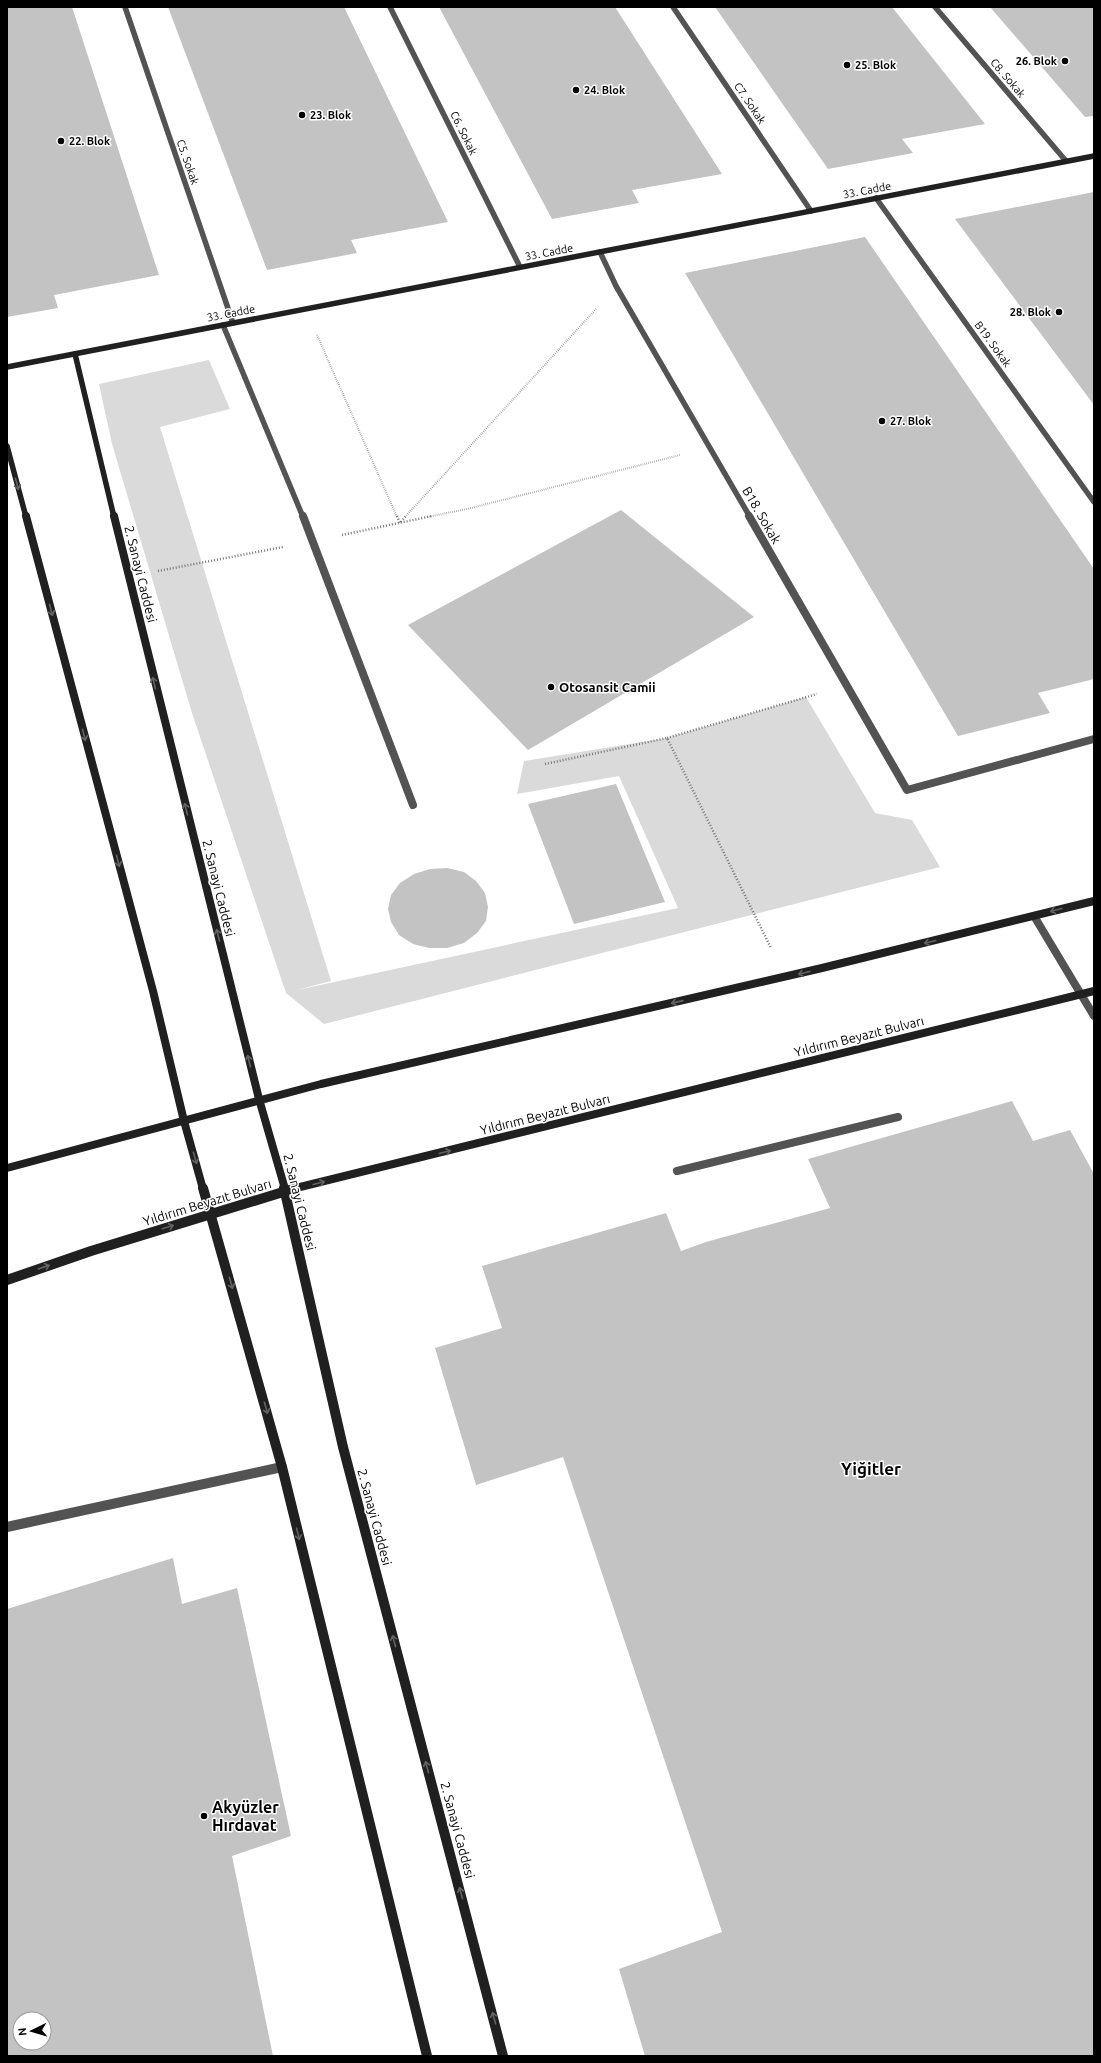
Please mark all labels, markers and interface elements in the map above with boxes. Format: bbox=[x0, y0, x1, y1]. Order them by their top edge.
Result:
place label: 26. Blok bbox=[1016, 55, 1058, 67]
street label: C8. Sokak bbox=[988, 56, 1028, 100]
marker: 26. Blok bbox=[1060, 56, 1070, 66]
place label: 25. Blok bbox=[855, 59, 897, 71]
marker: 25. Blok bbox=[842, 60, 852, 70]
street label: C7. Sokak bbox=[732, 80, 768, 126]
place label: 24. Blok bbox=[584, 84, 626, 96]
marker: 24. Blok bbox=[571, 85, 581, 95]
place label: 23. Blok bbox=[310, 109, 352, 121]
street label: C6. Sokak bbox=[448, 109, 480, 157]
marker: 23. Blok bbox=[297, 110, 307, 120]
place label: 22. Blok bbox=[69, 135, 111, 147]
marker: 22. Blok bbox=[56, 136, 66, 146]
street label: C5. Sokak bbox=[175, 138, 201, 187]
street label: 33. Cadde bbox=[842, 179, 892, 201]
street label: 33. Cadde bbox=[524, 241, 574, 263]
street label: 33. Cadde bbox=[206, 302, 256, 324]
place label: 28. Blok bbox=[1010, 306, 1052, 318]
marker: 28. Blok bbox=[1054, 307, 1064, 317]
street label: B19. Sokak bbox=[972, 319, 1014, 370]
place label: 27. Blok bbox=[890, 415, 932, 427]
marker: 27. Blok bbox=[877, 416, 887, 426]
one-way arrow bbox=[14, 477, 21, 490]
street label: B18. Sokak bbox=[740, 484, 784, 546]
street label: 2. Sanayi Caddesi bbox=[122, 524, 160, 624]
one-way arrow bbox=[47, 603, 55, 616]
one-way arrow bbox=[150, 677, 158, 690]
place label: Otosansit Camii bbox=[559, 680, 656, 694]
marker: Otosansit Camii bbox=[546, 682, 556, 692]
one-way arrow bbox=[81, 729, 88, 742]
one-way arrow bbox=[182, 803, 189, 816]
street label: 2. Sanayi Caddesi bbox=[200, 838, 238, 938]
one-way arrow bbox=[115, 854, 122, 867]
one-way arrow bbox=[1050, 907, 1063, 915]
one-way arrow bbox=[213, 929, 221, 942]
one-way arrow bbox=[924, 938, 937, 946]
one-way arrow bbox=[798, 969, 811, 977]
one-way arrow bbox=[671, 998, 684, 1006]
street label: Yıldırım Beyazıt Bulvarı bbox=[793, 1013, 925, 1059]
one-way arrow bbox=[245, 1055, 252, 1068]
street label: Yıldırım Beyazıt Bulvarı bbox=[479, 1091, 611, 1137]
one-way arrow bbox=[439, 1148, 452, 1155]
one-way arrow bbox=[192, 1151, 199, 1164]
street label: 2. Sanayi Caddesi bbox=[281, 1152, 319, 1252]
street label: Yıldırım Beyazıt Bulvarı bbox=[141, 1176, 273, 1228]
one-way arrow bbox=[312, 1179, 325, 1186]
one-way arrow bbox=[161, 1223, 174, 1230]
one-way arrow bbox=[38, 1263, 50, 1271]
one-way arrow bbox=[228, 1276, 235, 1289]
one-way arrow bbox=[262, 1402, 270, 1415]
district label: Yiğitler bbox=[841, 1459, 901, 1478]
street label: 2. Sanayi Caddesi bbox=[355, 1467, 395, 1567]
one-way arrow bbox=[295, 1527, 303, 1540]
one-way arrow bbox=[390, 1635, 398, 1648]
one-way arrow bbox=[423, 1761, 431, 1774]
street label: 2. Sanayi Caddesi bbox=[438, 1780, 478, 1880]
place label: Akyüzler Hırdavat bbox=[212, 1798, 279, 1834]
marker: Akyüzler Hırdavat bbox=[199, 1811, 209, 1821]
one-way arrow bbox=[456, 1886, 464, 1899]
north arrow bbox=[12, 2011, 52, 2051]
one-way arrow bbox=[489, 2012, 497, 2025]
text: N bbox=[16, 2027, 28, 2036]

